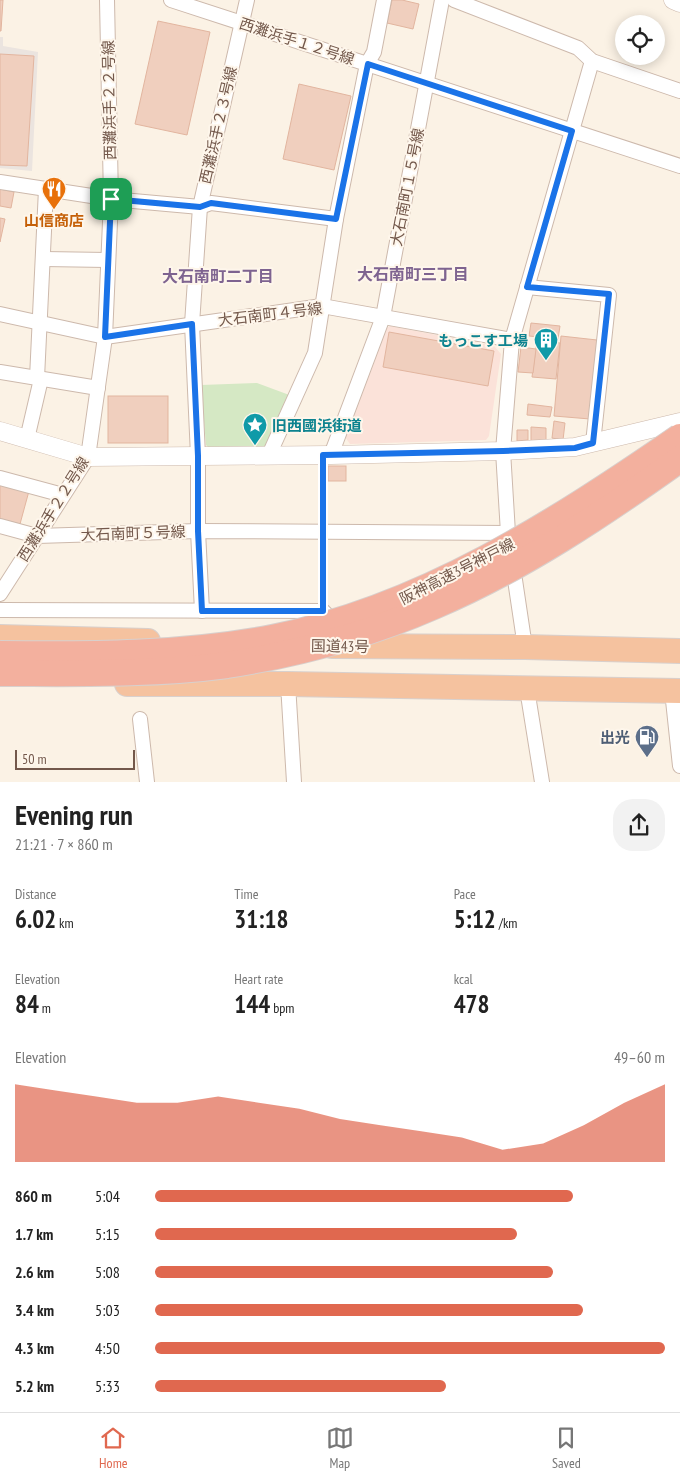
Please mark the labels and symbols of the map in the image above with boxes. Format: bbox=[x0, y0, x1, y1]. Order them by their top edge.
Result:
street label: 西灘浜手１２号線 bbox=[237, 13, 357, 69]
street label: 西灘浜手２２号線 bbox=[98, 40, 120, 160]
street label: 西灘浜手２３号線 bbox=[195, 64, 241, 186]
street label: 大石南町１５号線 bbox=[386, 126, 428, 248]
restaurant icon: 山信商店 bbox=[41, 176, 67, 210]
pin bbox=[90, 178, 132, 220]
place label: 山信商店 bbox=[24, 211, 84, 230]
district label: 大石南町三丁目 bbox=[357, 264, 469, 284]
district label: 大石南町二丁目 bbox=[162, 266, 274, 286]
street label: 大石南町４号線 bbox=[217, 298, 323, 330]
building icon: もっこす工場 bbox=[533, 327, 559, 361]
place label: もっこす工場 bbox=[438, 331, 528, 350]
place icon: 旧西國浜街道 bbox=[242, 412, 268, 446]
place label: 旧西國浜街道 bbox=[272, 416, 362, 435]
street label: 西灘浜手２２号線 bbox=[13, 453, 93, 565]
street label: 大石南町５号線 bbox=[80, 522, 186, 544]
street label: 阪神高速3号神戸線 bbox=[396, 534, 518, 608]
street label: 国道43号 bbox=[311, 636, 369, 656]
fuel station icon: 出光 bbox=[634, 724, 660, 758]
place label: 出光 bbox=[600, 728, 630, 747]
scale bar bbox=[15, 747, 135, 770]

